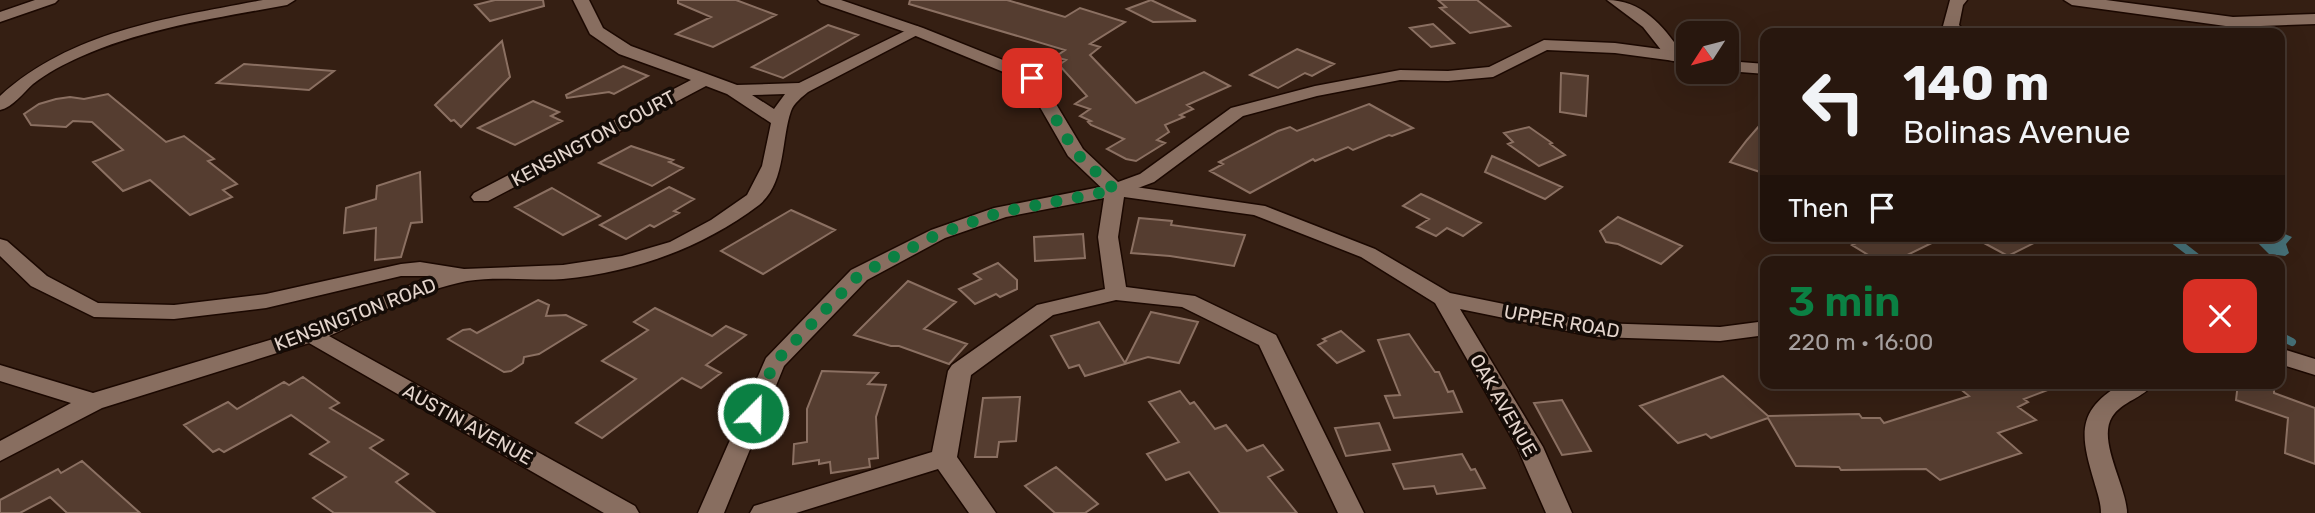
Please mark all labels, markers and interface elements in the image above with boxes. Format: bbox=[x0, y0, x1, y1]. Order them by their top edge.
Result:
north arrow bbox=[1676, 21, 1740, 84]
map controls bbox=[1676, 21, 1739, 84]
pin bbox=[1002, 48, 1062, 108]
text: 140 m bbox=[1903, 54, 2049, 112]
icon: left bbox=[1788, 56, 1879, 147]
icon: arrive bbox=[1013, 59, 1051, 97]
street label: KENSINGTON COURT bbox=[507, 85, 679, 191]
text: Bolinas Avenue bbox=[1903, 113, 2131, 151]
icon: arrive bbox=[1863, 189, 1901, 227]
text: Then bbox=[1788, 193, 1849, 224]
street label: KENSINGTON ROAD bbox=[271, 273, 439, 356]
text: 3 min bbox=[1788, 277, 1901, 327]
button: close bbox=[2183, 279, 2257, 353]
street label: UPPER ROAD bbox=[1502, 300, 1622, 343]
text: 220 m · 16:00 bbox=[1788, 328, 1933, 356]
street label: OAK AVENUE bbox=[1465, 350, 1542, 461]
position arrow bbox=[716, 376, 790, 450]
street label: AUSTIN AVENUE bbox=[399, 379, 537, 470]

